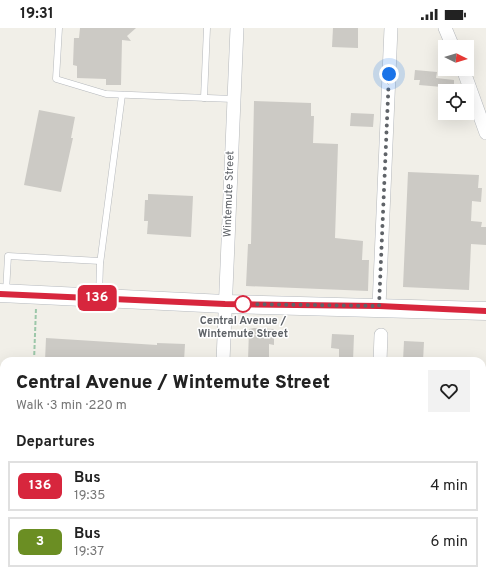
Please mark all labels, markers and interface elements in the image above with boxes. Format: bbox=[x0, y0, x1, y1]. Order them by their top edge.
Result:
text: 19:31 bbox=[20, 5, 54, 24]
north arrow bbox=[438, 40, 474, 76]
map controls bbox=[438, 40, 474, 120]
your location bbox=[379, 64, 399, 84]
button: locate bbox=[438, 84, 474, 120]
street label: Wintemute Street bbox=[220, 151, 238, 237]
line badge: 136 bbox=[74, 285, 120, 311]
text: 136 bbox=[86, 289, 108, 306]
marker: Central Avenue / Wintemute Street bbox=[234, 295, 252, 313]
place label: Central Avenue / Wintemute Street bbox=[198, 314, 288, 341]
button: heart bbox=[428, 370, 470, 412]
text: Central Avenue / Wintemute Street bbox=[16, 371, 330, 395]
text: Walk · 3 min · 220 m bbox=[16, 398, 127, 414]
text: Departures bbox=[16, 433, 95, 452]
text: Bus bbox=[74, 469, 101, 488]
text: 136 bbox=[29, 477, 51, 494]
text: 4 min bbox=[430, 477, 468, 496]
text: 19:35 bbox=[74, 488, 105, 504]
text: Bus bbox=[74, 525, 101, 544]
text: 3 bbox=[36, 533, 44, 550]
text: 6 min bbox=[431, 533, 468, 552]
text: 19:37 bbox=[74, 544, 104, 560]

